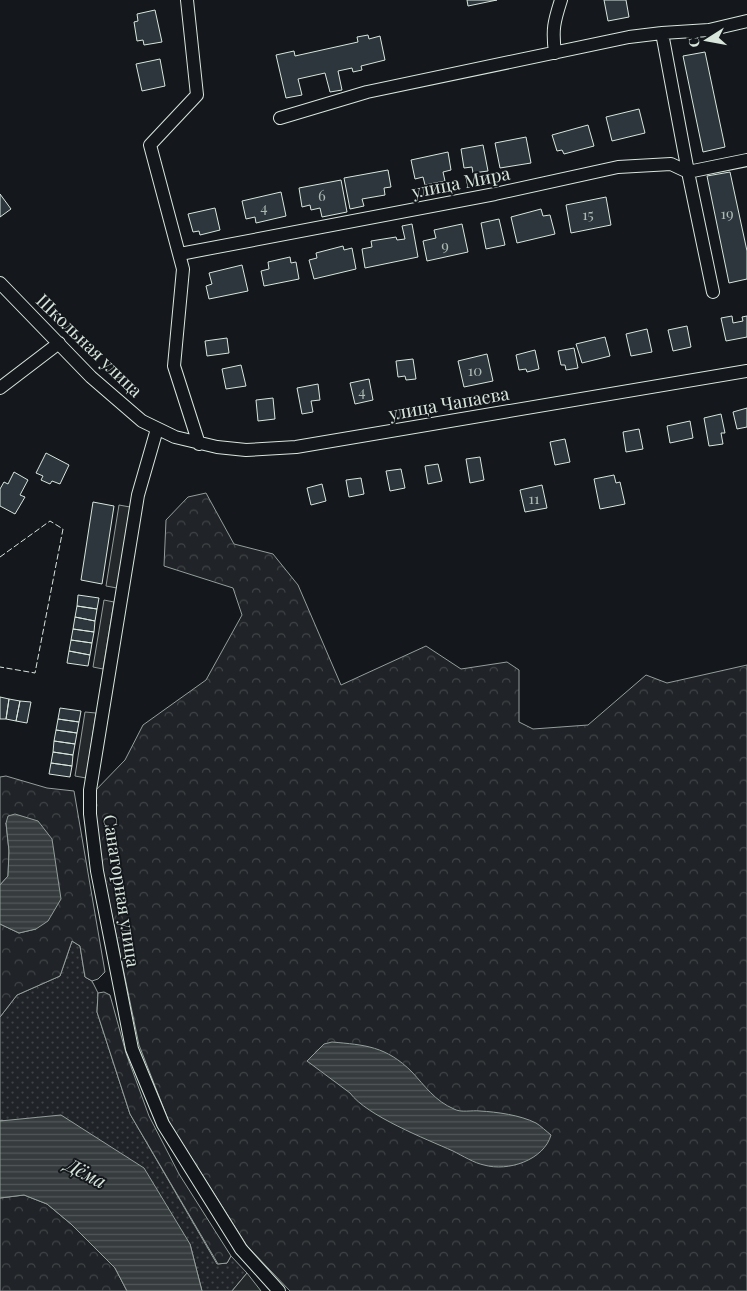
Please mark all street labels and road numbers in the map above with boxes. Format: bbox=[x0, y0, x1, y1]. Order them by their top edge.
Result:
street label: улица Мира bbox=[409, 161, 512, 203]
street label: Школьная улица bbox=[31, 288, 148, 402]
street label: улица Чапаева bbox=[386, 381, 511, 426]
street label: Санаторная улица bbox=[98, 813, 146, 969]

